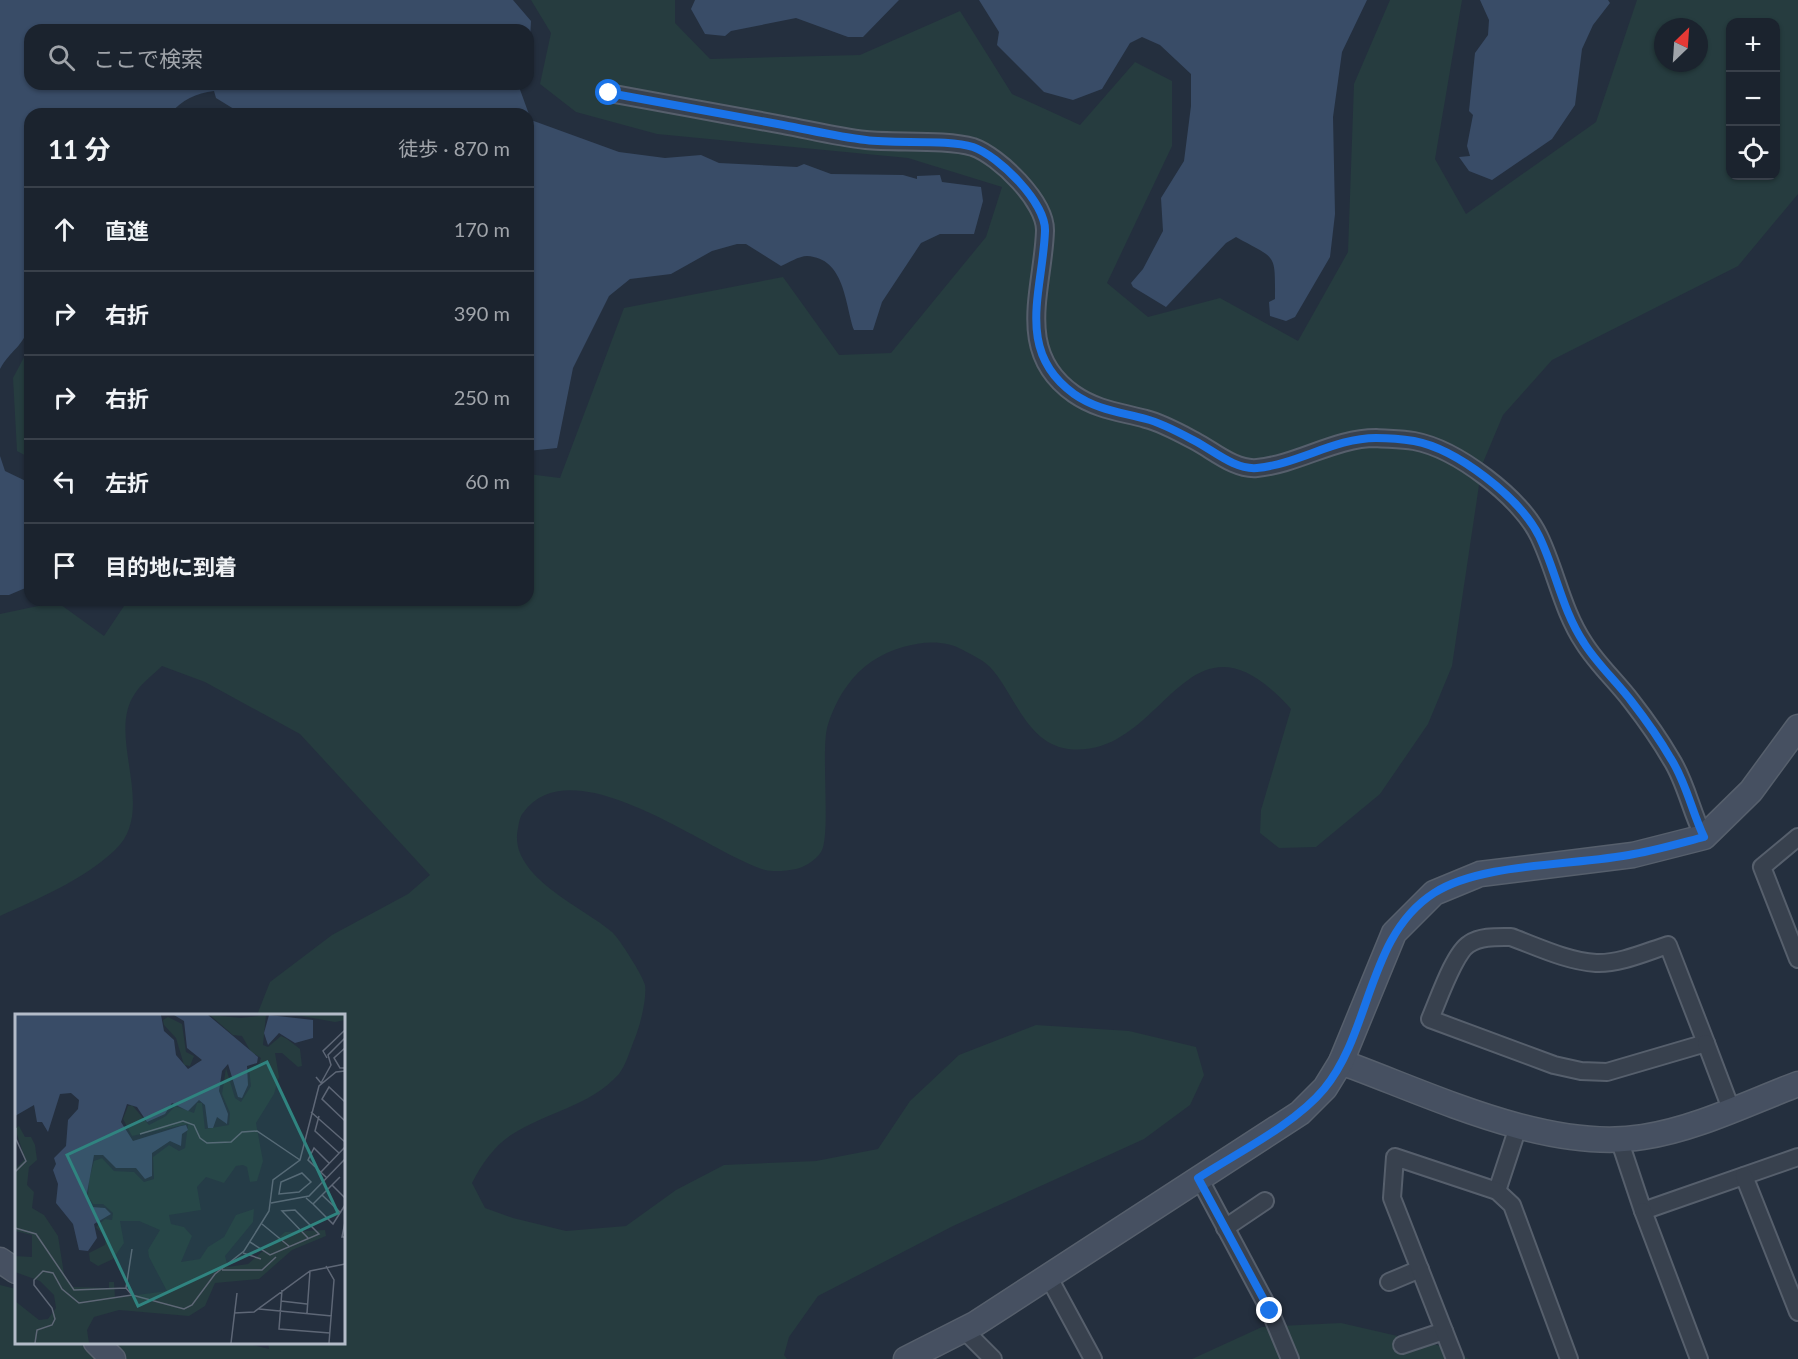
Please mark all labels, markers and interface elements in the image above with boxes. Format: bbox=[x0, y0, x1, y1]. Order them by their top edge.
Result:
north arrow bbox=[1654, 18, 1708, 72]
map controls bbox=[1726, 18, 1780, 180]
button: + bbox=[1726, 18, 1780, 72]
search box bbox=[24, 24, 534, 90]
icon: search bbox=[45, 41, 78, 74]
text: ここで検索 bbox=[93, 45, 203, 72]
button: − bbox=[1726, 72, 1780, 126]
route start bbox=[595, 79, 621, 105]
button: locate bbox=[1726, 126, 1780, 180]
text: 11 分 bbox=[48, 133, 110, 165]
text: 徒歩 · 870 m bbox=[398, 136, 510, 160]
icon: ahead bbox=[48, 213, 81, 246]
text: 直進 bbox=[105, 217, 149, 244]
text: 170 m bbox=[454, 217, 510, 241]
icon: right bbox=[48, 297, 81, 330]
text: 右折 bbox=[105, 301, 149, 328]
text: 390 m bbox=[454, 301, 510, 325]
icon: right bbox=[48, 381, 81, 414]
text: 右折 bbox=[105, 385, 149, 412]
text: 250 m bbox=[454, 385, 510, 409]
icon: left bbox=[48, 465, 81, 498]
text: 左折 bbox=[105, 469, 149, 496]
text: 60 m bbox=[465, 469, 510, 493]
icon: arrive bbox=[48, 549, 81, 582]
text: 目的地に到着 bbox=[105, 553, 237, 580]
inset map bbox=[15, 1014, 345, 1344]
route end bbox=[1256, 1297, 1282, 1323]

